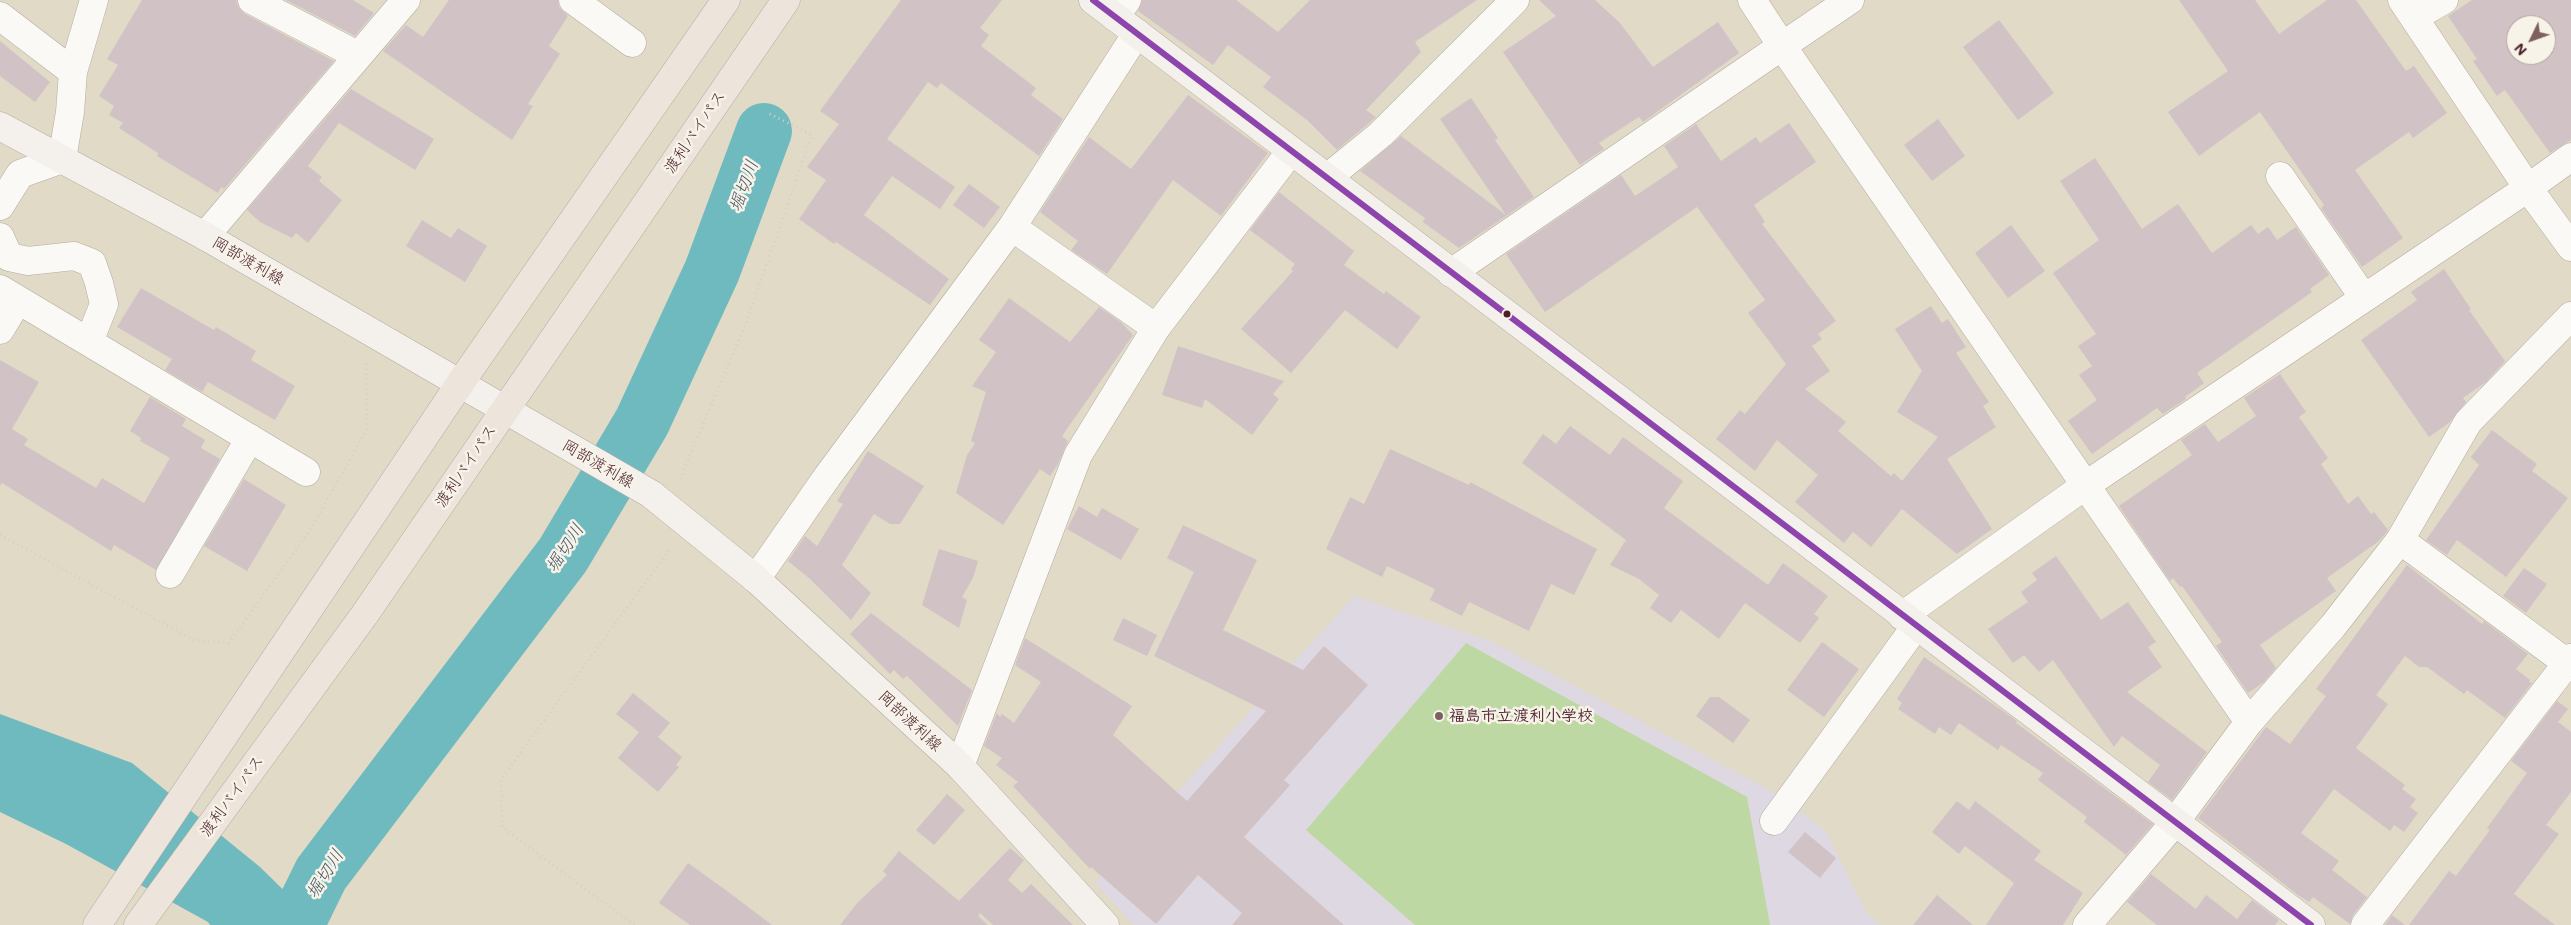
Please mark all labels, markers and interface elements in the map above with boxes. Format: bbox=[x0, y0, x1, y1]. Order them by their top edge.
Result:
north arrow bbox=[2506, 15, 2556, 65]
text: N bbox=[2510, 39, 2531, 60]
street label: 渡利バイパス bbox=[660, 87, 730, 177]
water label: 堀切川 bbox=[725, 157, 763, 215]
street label: 岡部渡利線 bbox=[209, 233, 287, 289]
unlabelled marker bbox=[1502, 309, 1512, 319]
street label: 渡利バイパス bbox=[431, 421, 501, 511]
street label: 岡部渡利線 bbox=[559, 436, 637, 492]
water label: 堀切川 bbox=[541, 519, 589, 577]
street label: 岡部渡利線 bbox=[874, 687, 946, 755]
place label: 福島市立渡利小学校 bbox=[1449, 706, 1593, 726]
marker: 福島市立渡利小学校 bbox=[1433, 710, 1445, 722]
street label: 渡利バイパス bbox=[196, 752, 268, 840]
water label: 堀切川 bbox=[302, 845, 348, 903]

